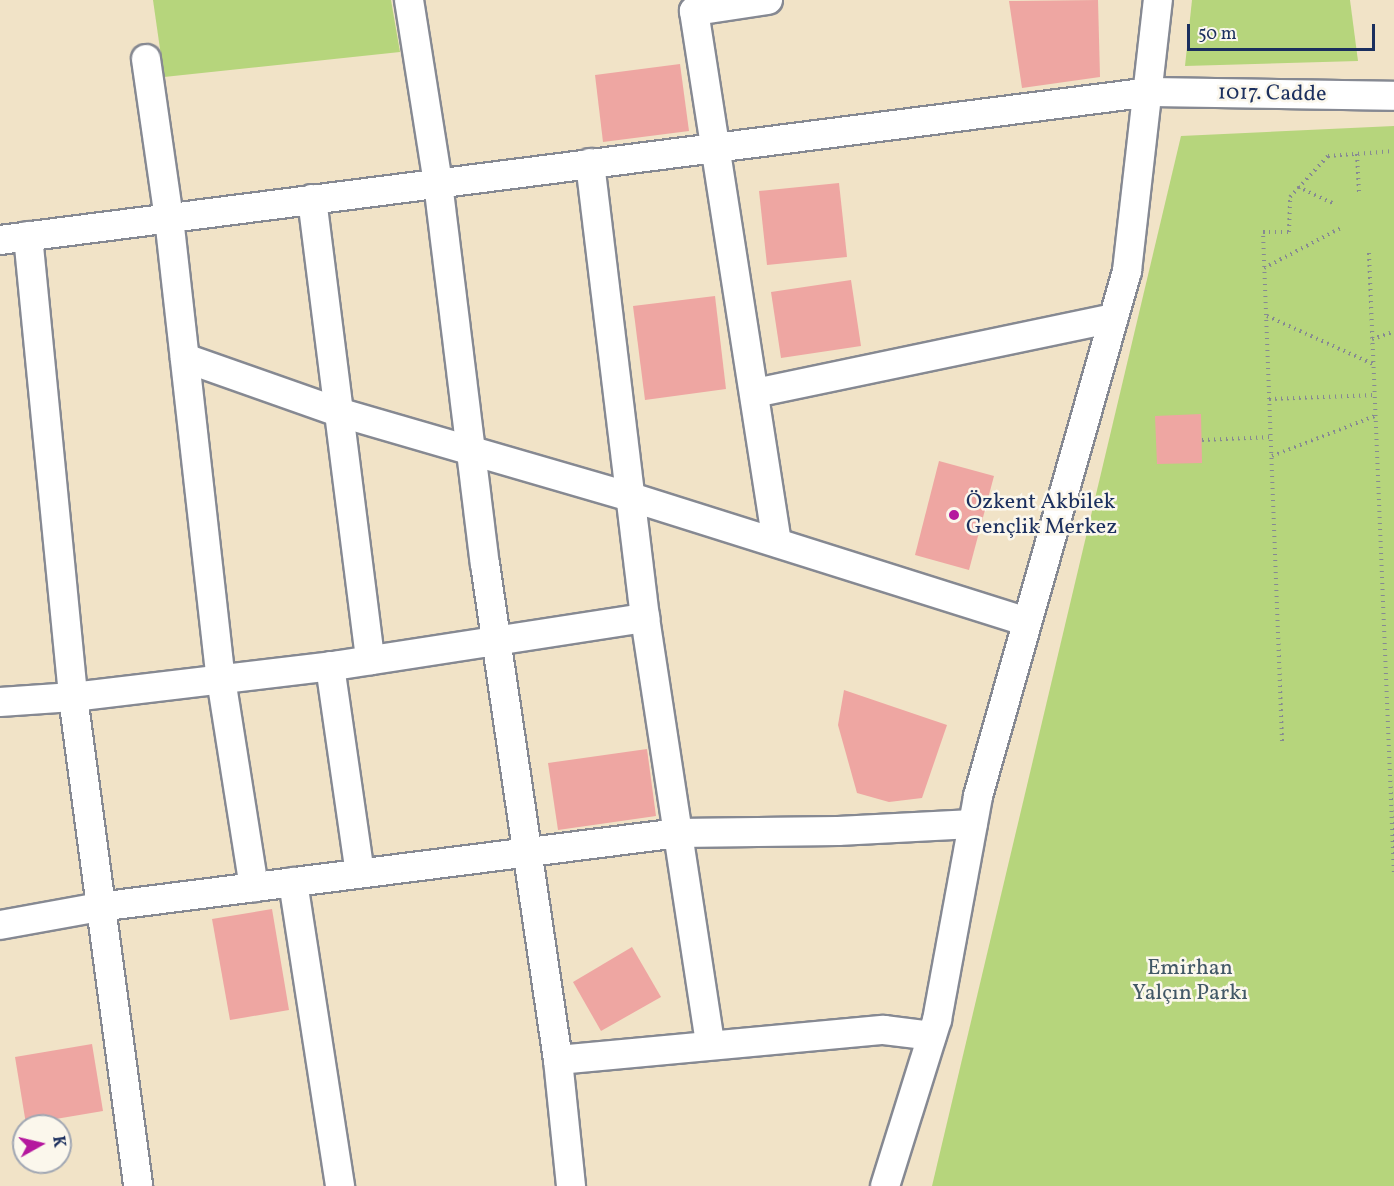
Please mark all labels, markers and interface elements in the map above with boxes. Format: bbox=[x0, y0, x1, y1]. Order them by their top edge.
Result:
scale bar bbox=[1190, 12, 1378, 50]
text: 50 m bbox=[1198, 22, 1237, 47]
street label: 1017. Cadde bbox=[1217, 80, 1327, 108]
place label: Özkent Akbilek Gençlik Merkez bbox=[966, 489, 1117, 540]
marker: Özkent Akbilek Gençlik Merkez bbox=[947, 508, 961, 522]
park label: Emirhan Yalçın Parkı bbox=[1132, 955, 1248, 1006]
north arrow bbox=[12, 1114, 72, 1174]
text: K bbox=[46, 1135, 70, 1149]

